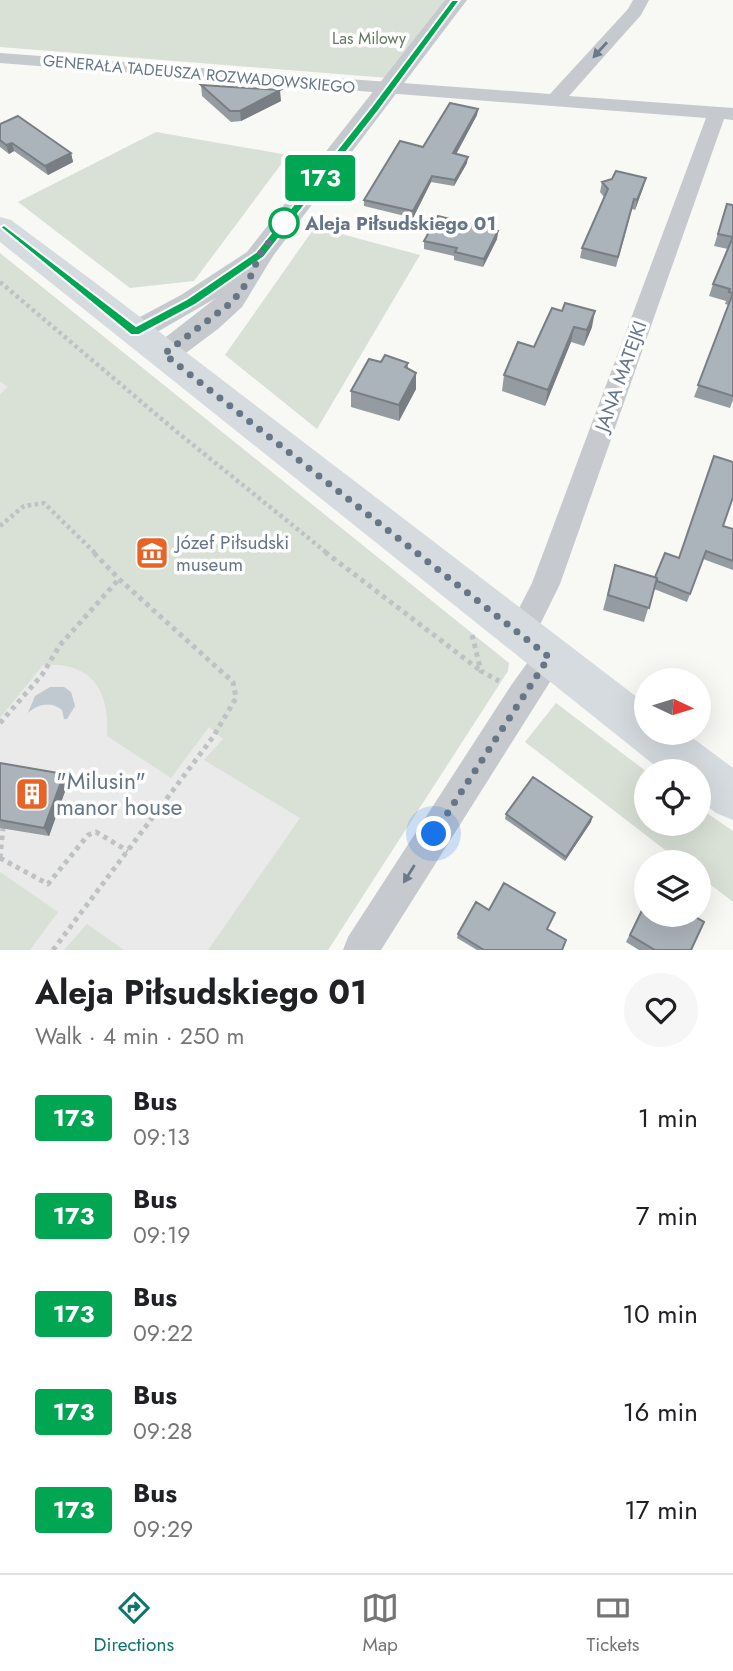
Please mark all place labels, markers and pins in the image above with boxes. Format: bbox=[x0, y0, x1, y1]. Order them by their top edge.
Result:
marker: Aleja Piłsudskiego 01 bbox=[269, 208, 299, 238]
place label: Aleja Piłsudskiego 01 bbox=[304, 210, 496, 237]
place label: Józef Piłsudski museum bbox=[173, 529, 289, 578]
museum icon: Józef Piłsudski museum bbox=[133, 534, 171, 572]
place label: "Milusin" manor house bbox=[56, 764, 182, 824]
building icon: "Milusin" manor house bbox=[13, 775, 51, 813]

